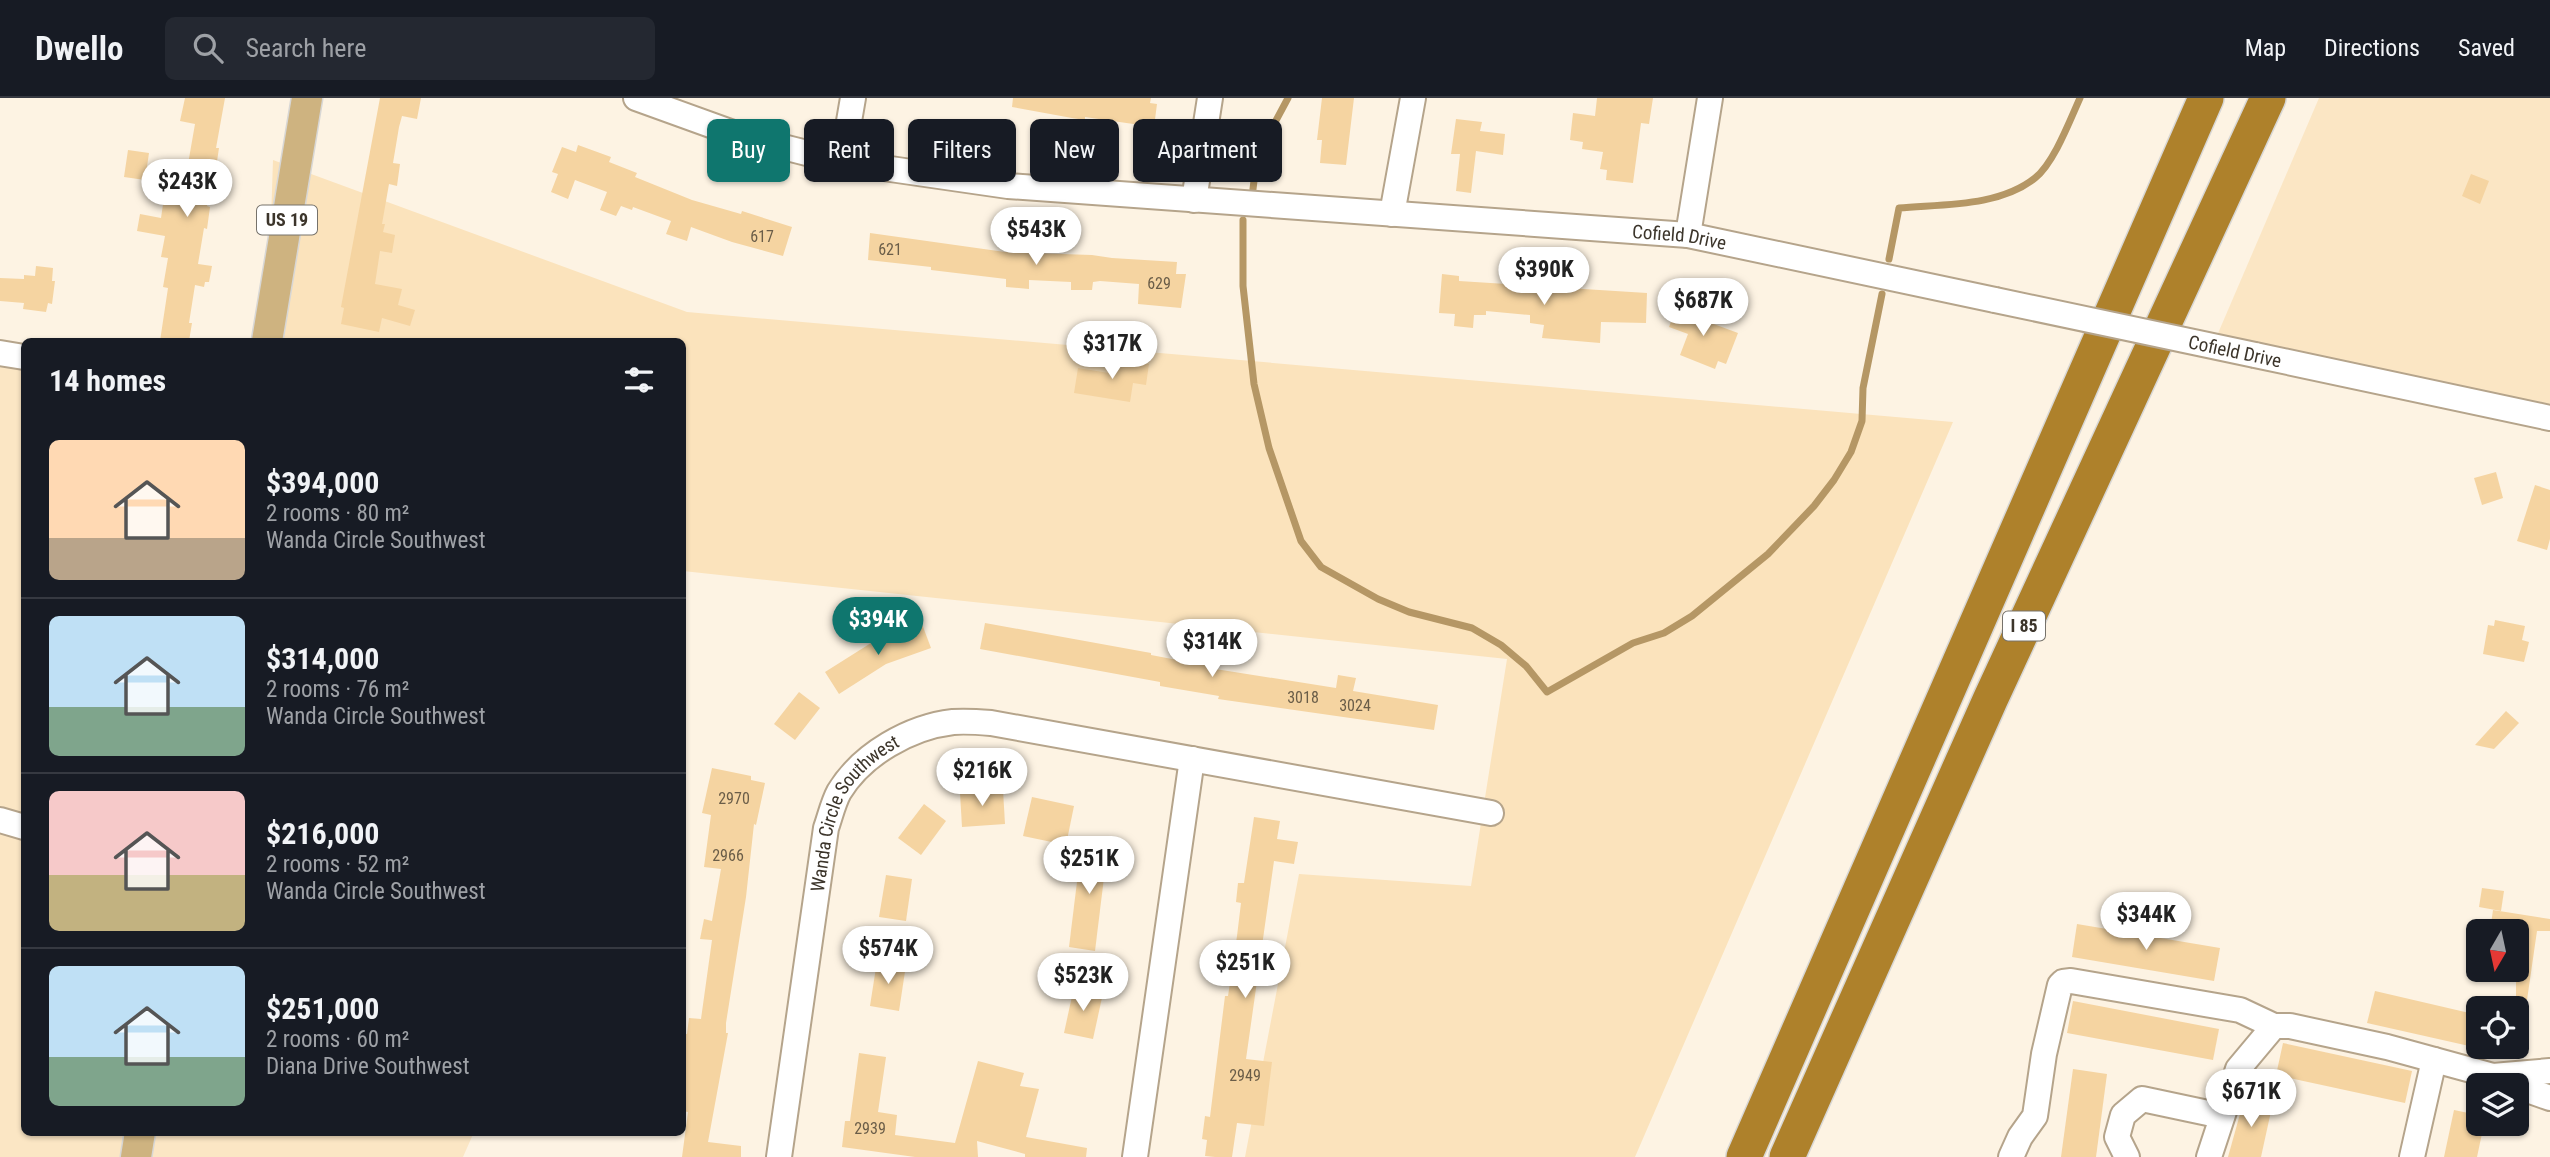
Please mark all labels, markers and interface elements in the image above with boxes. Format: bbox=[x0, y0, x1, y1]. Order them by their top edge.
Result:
search box bbox=[165, 17, 655, 80]
text: Dwello bbox=[35, 29, 123, 68]
icon: search bbox=[189, 29, 227, 67]
text: Search here bbox=[245, 33, 366, 63]
text: Map bbox=[2245, 34, 2286, 62]
text: Directions bbox=[2324, 34, 2420, 62]
text: Saved bbox=[2458, 34, 2515, 62]
chip: Buy bbox=[707, 119, 790, 182]
chip: Rent bbox=[804, 119, 894, 182]
chip: Filters bbox=[908, 119, 1016, 182]
chip: New bbox=[1030, 119, 1119, 182]
chip: Apartment bbox=[1133, 119, 1282, 182]
pin: $243K bbox=[138, 159, 236, 219]
text: $243K bbox=[157, 168, 217, 195]
road number: US 19 bbox=[257, 205, 317, 234]
pin: $543K bbox=[987, 208, 1085, 267]
text: $543K bbox=[1006, 216, 1066, 243]
street label: Cofield Drive bbox=[1631, 220, 1728, 255]
house number: 617 bbox=[750, 227, 774, 246]
house number: 621 bbox=[878, 240, 902, 259]
pin: $390K bbox=[1495, 248, 1593, 307]
text: $390K bbox=[1514, 256, 1574, 283]
house number: 629 bbox=[1147, 274, 1171, 293]
pin: $687K bbox=[1654, 278, 1752, 338]
text: $687K bbox=[1673, 287, 1733, 314]
pin: $317K bbox=[1063, 322, 1161, 381]
text: $317K bbox=[1082, 330, 1142, 357]
street label: Cofield Drive bbox=[2186, 330, 2284, 373]
icon: filters bbox=[620, 361, 658, 399]
text: 14 homes bbox=[49, 363, 166, 398]
text: $394,000 bbox=[266, 465, 379, 500]
icon: home bbox=[105, 468, 189, 552]
text: 2 rooms · 80 m² bbox=[266, 500, 409, 527]
text: Wanda Circle Southwest bbox=[266, 527, 486, 554]
pin: $394K bbox=[829, 598, 927, 657]
text: $394K bbox=[848, 606, 908, 633]
road number: I 85 bbox=[2003, 612, 2045, 640]
pin: $314K bbox=[1163, 620, 1261, 679]
text: $314K bbox=[1182, 628, 1242, 655]
text: $314,000 bbox=[266, 641, 379, 676]
icon: home bbox=[105, 644, 189, 728]
text: 2 rooms · 76 m² bbox=[266, 676, 409, 703]
house number: 3018 bbox=[1287, 688, 1319, 707]
house number: 3024 bbox=[1339, 696, 1371, 715]
text: Wanda Circle Southwest bbox=[266, 703, 486, 730]
street label: Wanda Circle Southwest bbox=[806, 730, 903, 893]
pin: $216K bbox=[933, 748, 1031, 808]
text: $216K bbox=[952, 757, 1012, 784]
house number: 2970 bbox=[718, 789, 750, 808]
text: $216,000 bbox=[266, 816, 379, 851]
icon: home bbox=[105, 819, 189, 903]
pin: $251K bbox=[1040, 836, 1138, 896]
text: $251K bbox=[1059, 845, 1119, 872]
house number: 2966 bbox=[712, 846, 744, 865]
text: 2 rooms · 52 m² bbox=[266, 851, 409, 878]
text: Wanda Circle Southwest bbox=[266, 878, 486, 905]
pin: $344K bbox=[2097, 892, 2195, 952]
text: $344K bbox=[2116, 901, 2176, 928]
north arrow bbox=[2466, 919, 2529, 982]
map controls bbox=[2466, 919, 2529, 1136]
pin: $574K bbox=[839, 926, 937, 986]
text: $574K bbox=[858, 935, 918, 962]
pin: $251K bbox=[1196, 940, 1294, 1000]
text: $251K bbox=[1215, 949, 1275, 976]
pin: $523K bbox=[1034, 954, 1132, 1013]
text: $523K bbox=[1053, 962, 1113, 989]
text: $251,000 bbox=[266, 991, 379, 1026]
icon: home bbox=[105, 994, 189, 1078]
button: locate bbox=[2466, 996, 2529, 1059]
text: 2 rooms · 60 m² bbox=[266, 1026, 409, 1053]
text: Diana Drive Southwest bbox=[266, 1053, 470, 1080]
house number: 2949 bbox=[1229, 1066, 1261, 1085]
pin: $671K bbox=[2202, 1070, 2300, 1129]
button: layers bbox=[2466, 1073, 2529, 1136]
text: $671K bbox=[2221, 1078, 2281, 1105]
house number: 2939 bbox=[854, 1119, 886, 1138]

